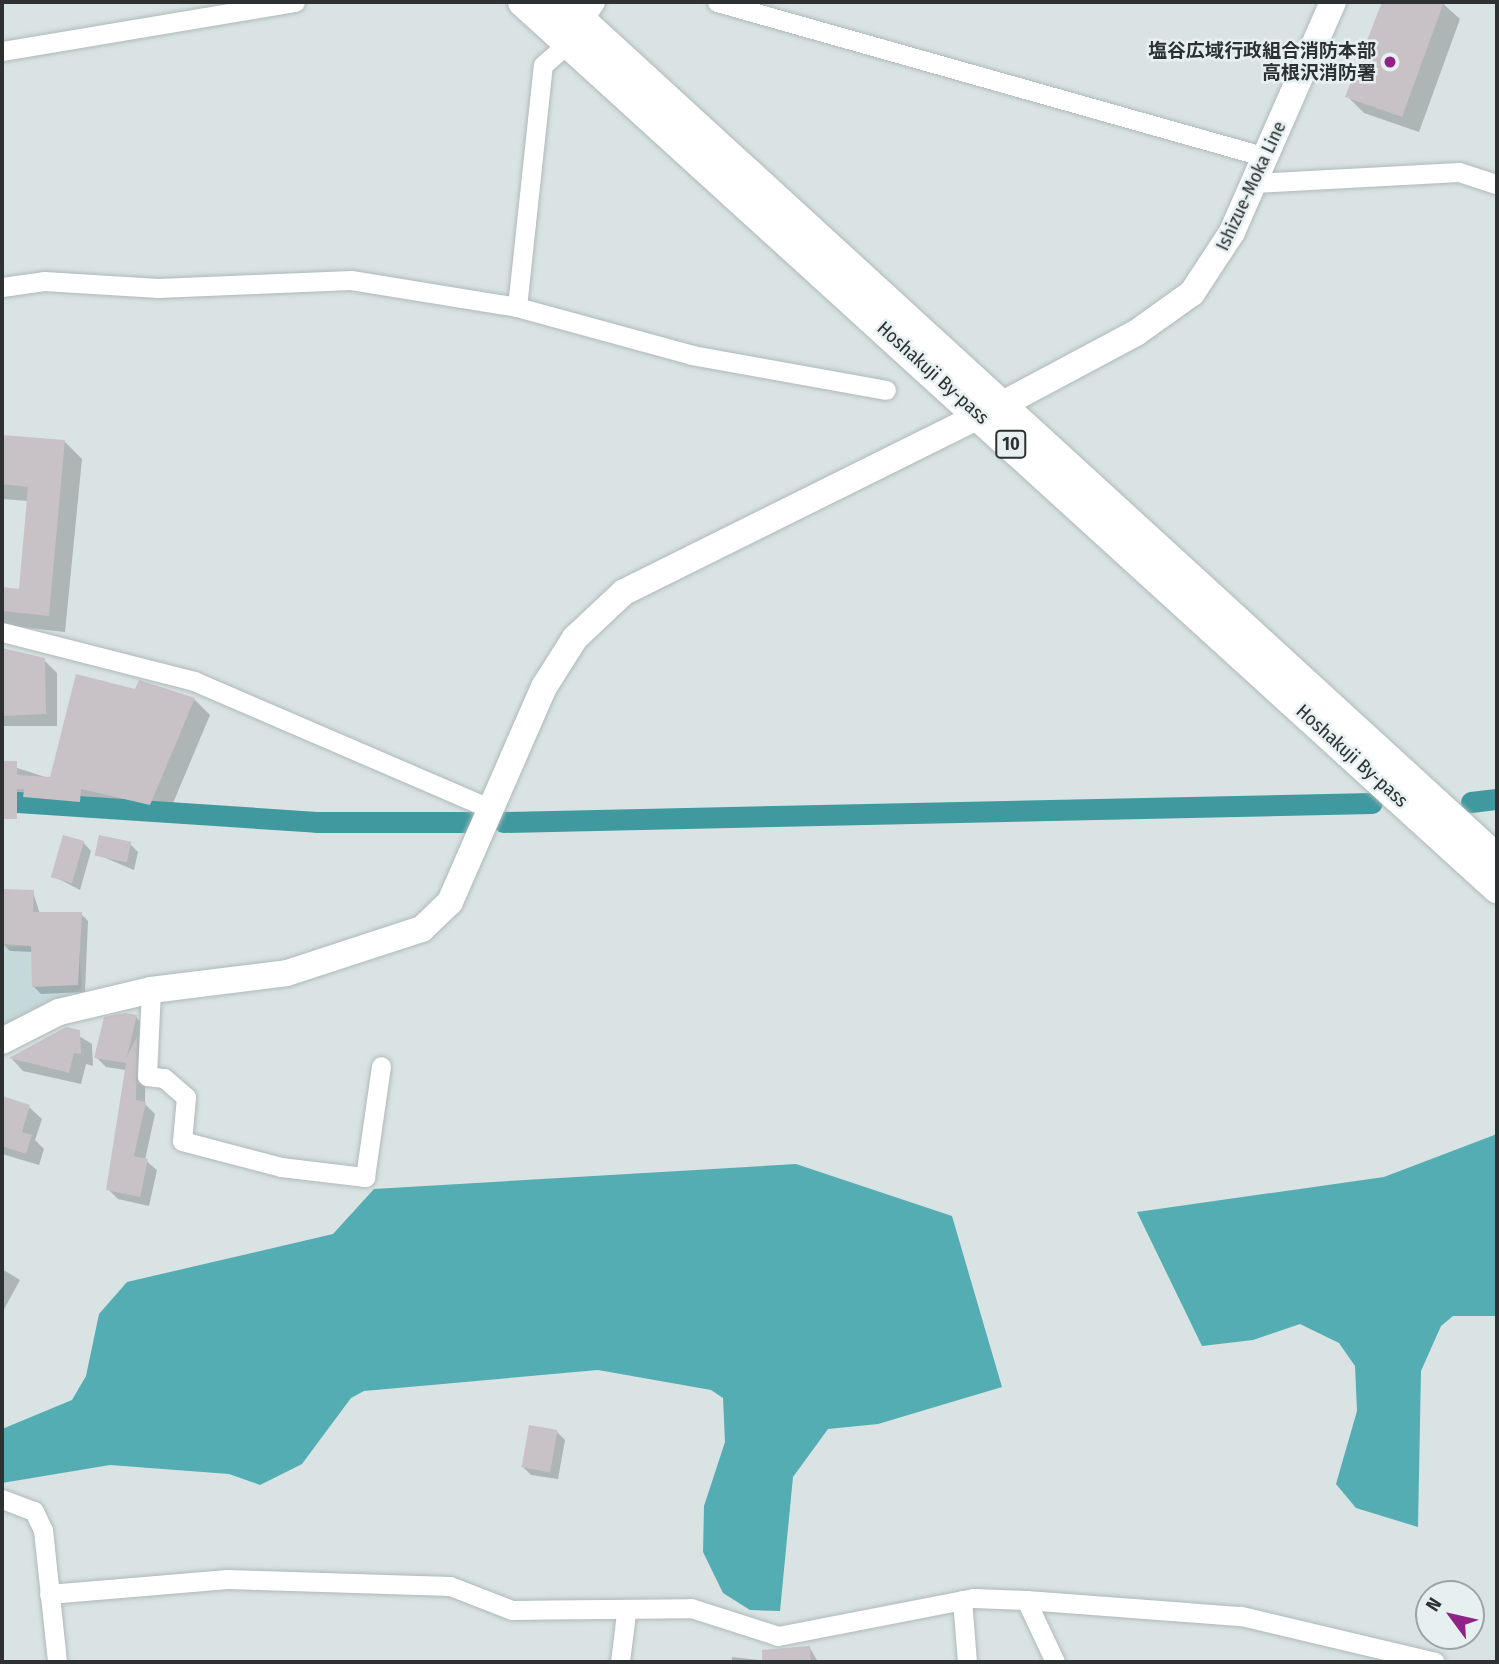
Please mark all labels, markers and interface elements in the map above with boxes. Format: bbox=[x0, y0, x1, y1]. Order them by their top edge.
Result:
place label: 塩谷広域行政組合消防本部 高根沢消防署 bbox=[1148, 40, 1376, 84]
marker: 塩谷広域行政組合消防本部 高根沢消防署 bbox=[1382, 54, 1398, 70]
street label: Ishizue-Moka Line bbox=[1211, 118, 1291, 254]
street label: Hoshakuji By-pass bbox=[872, 317, 994, 429]
road number: 10 bbox=[995, 430, 1027, 458]
street label: Hoshakuji By-pass bbox=[1291, 700, 1413, 812]
north arrow bbox=[1415, 1580, 1485, 1650]
text: N bbox=[1421, 1593, 1446, 1615]

